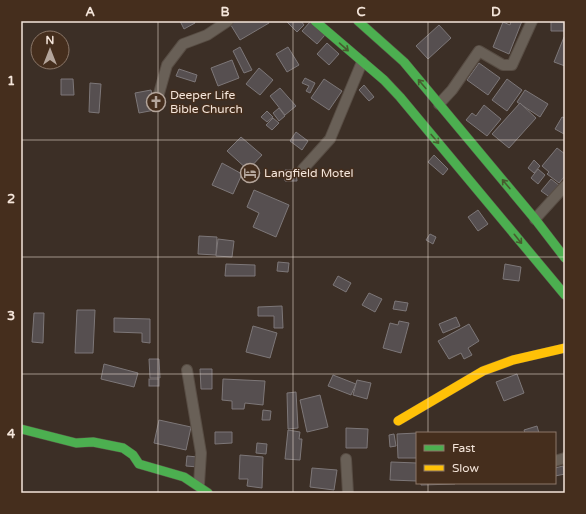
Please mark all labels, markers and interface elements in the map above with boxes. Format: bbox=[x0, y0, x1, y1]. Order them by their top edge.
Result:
text: A bbox=[85, 4, 95, 20]
text: B bbox=[220, 4, 230, 20]
text: C bbox=[356, 4, 366, 20]
text: D bbox=[491, 4, 501, 20]
north arrow bbox=[30, 30, 70, 70]
text: N bbox=[46, 34, 54, 47]
one-way arrow bbox=[339, 42, 349, 51]
text: 1 bbox=[7, 73, 15, 89]
one-way arrow bbox=[418, 79, 427, 90]
place label: Deeper Life Bible Church bbox=[170, 88, 243, 116]
church icon: Deeper Life Bible Church bbox=[145, 91, 167, 113]
one-way arrow bbox=[431, 134, 440, 144]
hotel icon: Langfield Motel bbox=[239, 162, 261, 184]
place label: Langfield Motel bbox=[264, 166, 354, 180]
one-way arrow bbox=[501, 179, 510, 189]
text: 2 bbox=[7, 191, 15, 207]
one-way arrow bbox=[514, 233, 523, 244]
text: 3 bbox=[7, 308, 15, 324]
text: 4 bbox=[7, 426, 16, 442]
legend bbox=[416, 432, 556, 484]
text: Fast bbox=[452, 441, 476, 455]
text: Slow bbox=[452, 461, 479, 475]

